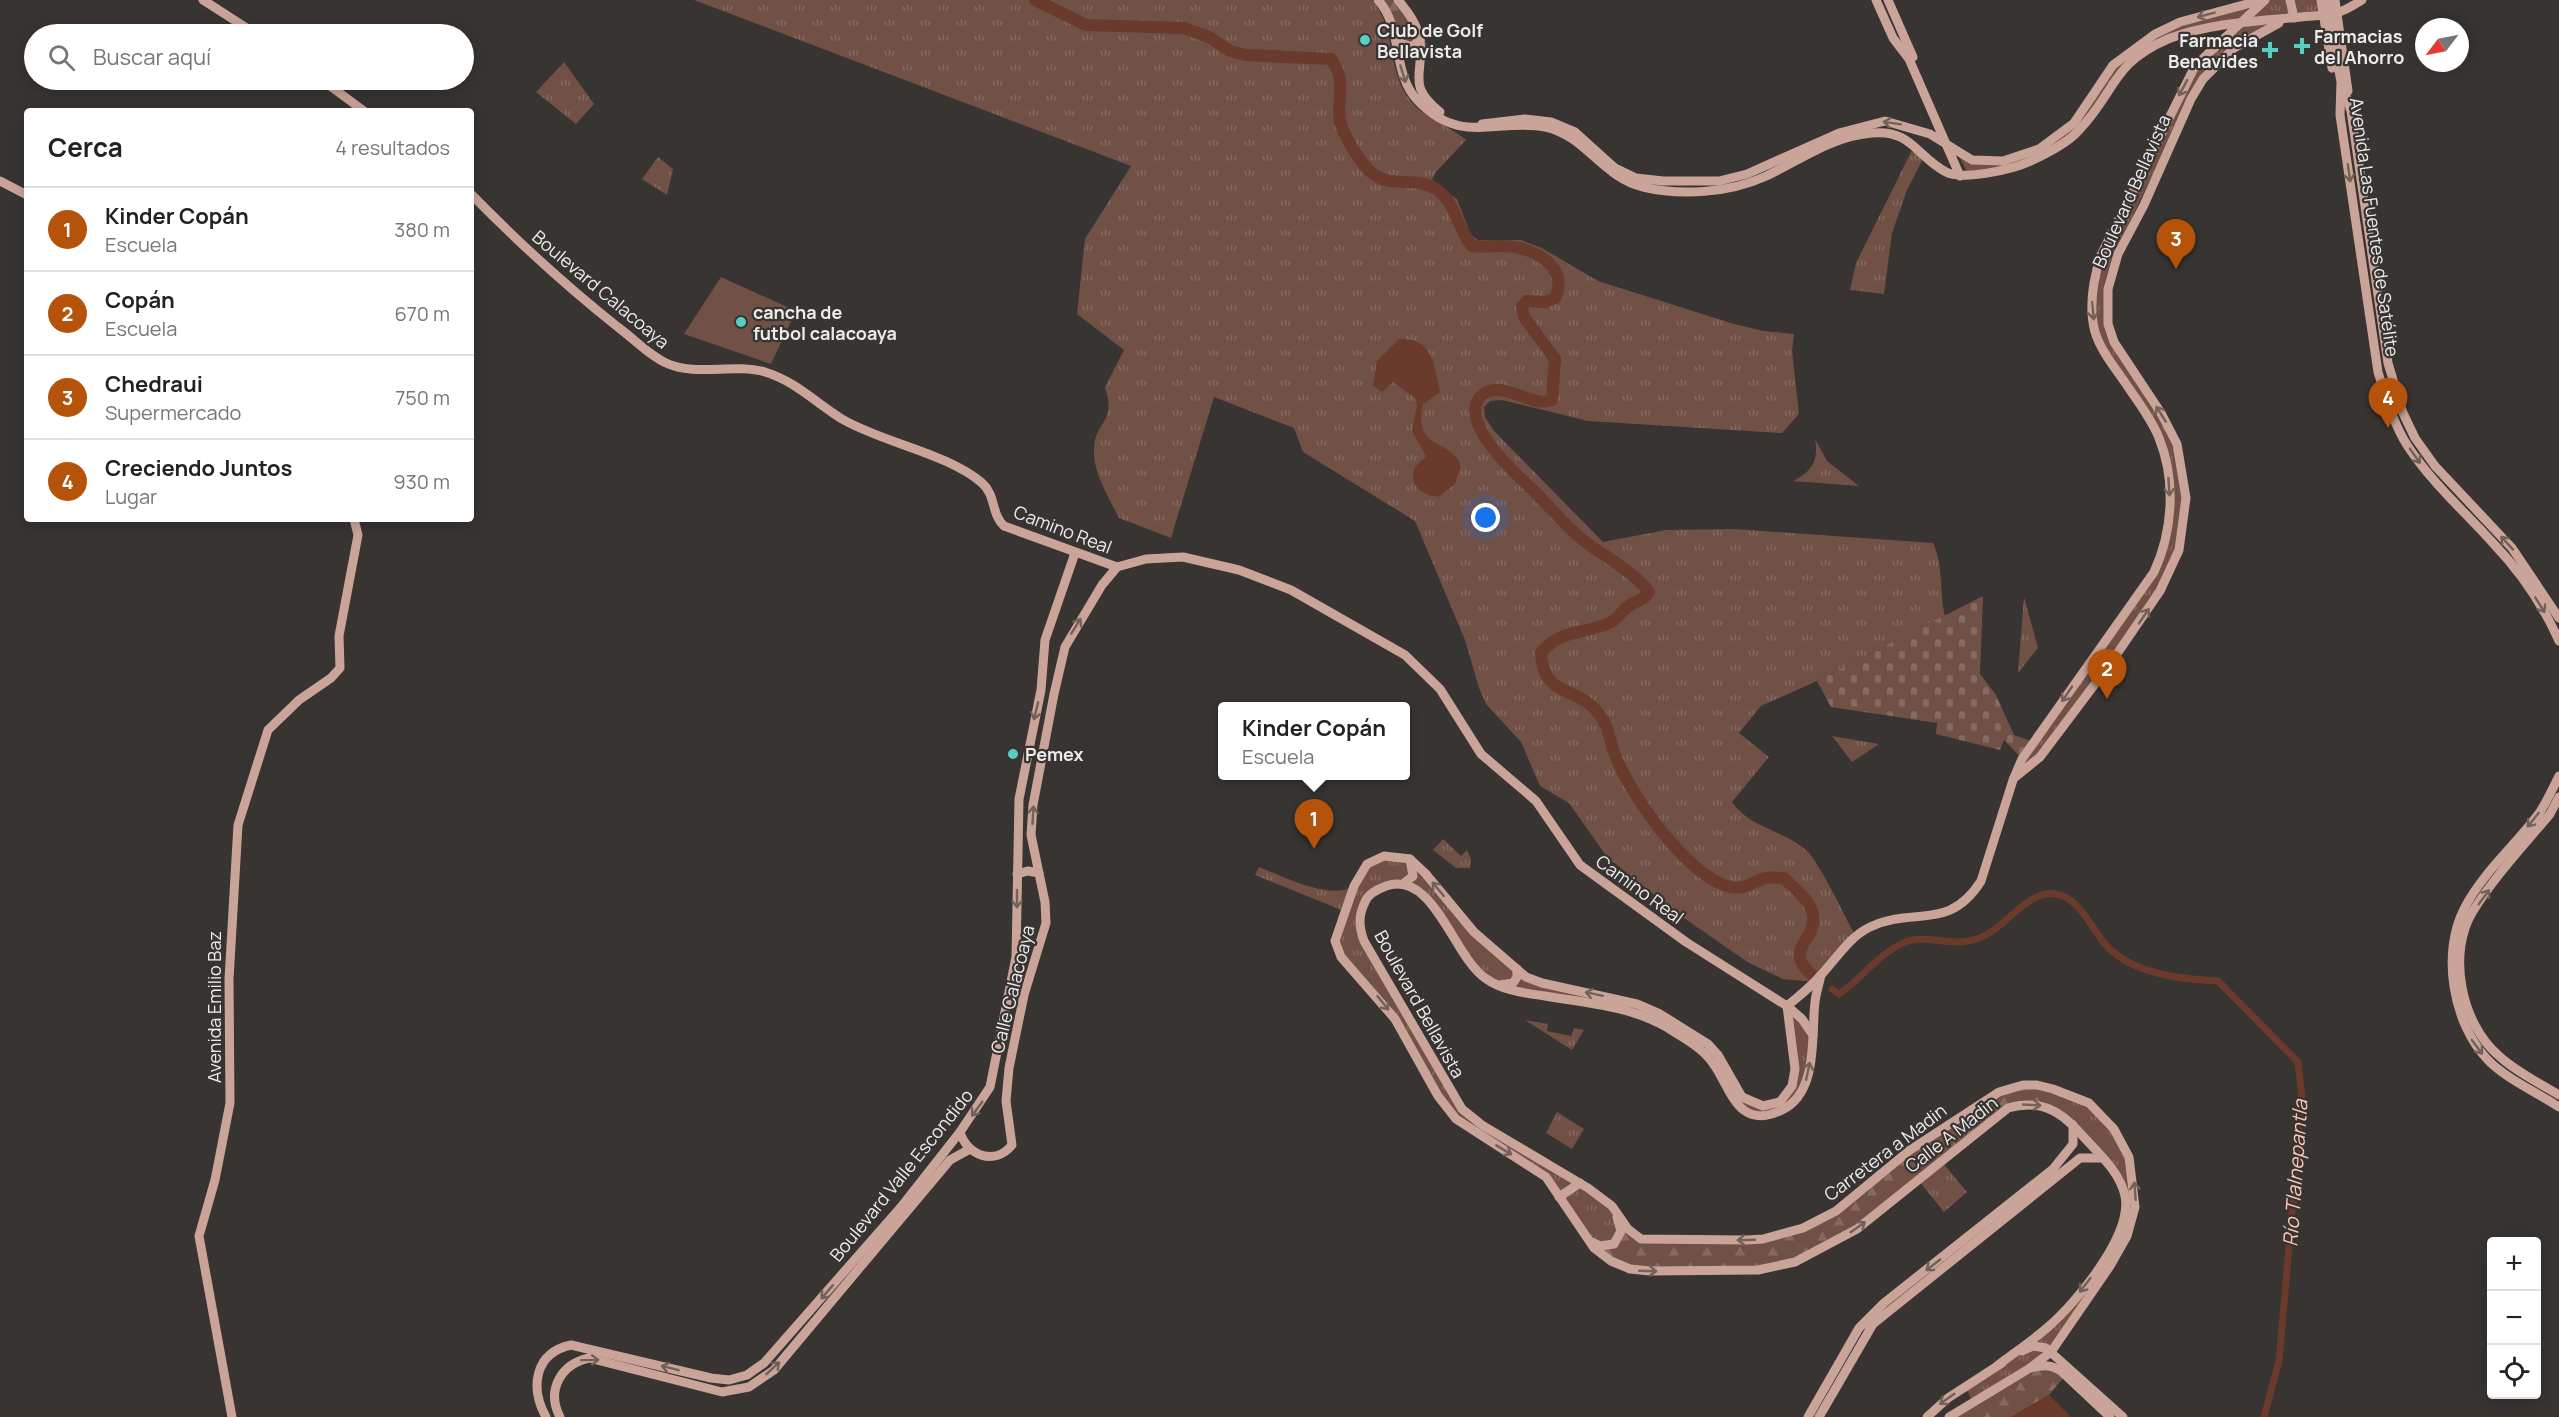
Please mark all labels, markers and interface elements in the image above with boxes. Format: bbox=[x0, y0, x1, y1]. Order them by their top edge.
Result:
one-way arrow bbox=[2197, 9, 2216, 21]
place label: Club de Golf Bellavista bbox=[1377, 18, 1483, 63]
north arrow bbox=[2415, 18, 2469, 72]
search box bbox=[24, 24, 474, 90]
place label: Farmacias del Ahorro bbox=[2314, 24, 2404, 69]
place label: Farmacia Benavides bbox=[2168, 28, 2258, 73]
marker: Club de Golf Bellavista bbox=[1358, 33, 1372, 47]
marker: Farmacias del Ahorro bbox=[2295, 39, 2309, 53]
icon: search bbox=[45, 41, 78, 74]
text: Buscar aquí bbox=[93, 42, 211, 72]
marker: Farmacia Benavides bbox=[2263, 43, 2277, 57]
one-way arrow bbox=[1398, 64, 1409, 83]
one-way arrow bbox=[2176, 79, 2188, 97]
street label: Avenida Las Fuentes de Satélite bbox=[2345, 96, 2405, 358]
street label: Boulevard Bellavista bbox=[2086, 111, 2176, 271]
one-way arrow bbox=[1883, 117, 1903, 128]
text: Cerca bbox=[48, 129, 123, 165]
text: 4 resultados bbox=[335, 134, 450, 161]
one-way arrow bbox=[2344, 163, 2355, 182]
text: Kinder Copán bbox=[105, 201, 249, 231]
text: 1 bbox=[63, 216, 72, 243]
text: 380 m bbox=[394, 216, 450, 243]
pin: 3 bbox=[2156, 220, 2196, 269]
street label: Boulevard Calacoaya bbox=[527, 225, 675, 353]
text: Escuela bbox=[105, 231, 177, 258]
text: Copán bbox=[105, 285, 175, 315]
text: 2 bbox=[62, 300, 73, 327]
text: 670 m bbox=[394, 300, 450, 327]
place label: cancha de futbol calacoaya bbox=[753, 300, 897, 345]
one-way arrow bbox=[2088, 301, 2099, 320]
text: Escuela bbox=[105, 315, 177, 342]
marker: cancha de futbol calacoaya bbox=[734, 315, 748, 329]
text: Chedraui bbox=[105, 369, 203, 399]
pin: 4 bbox=[2368, 378, 2408, 428]
text: 3 bbox=[62, 384, 73, 411]
text: 750 m bbox=[395, 384, 450, 411]
text: Supermercado bbox=[105, 399, 241, 426]
one-way arrow bbox=[2155, 406, 2167, 423]
one-way arrow bbox=[2409, 447, 2421, 464]
text: Creciendo Juntos bbox=[105, 453, 292, 483]
text: 4 bbox=[61, 468, 74, 495]
text: 930 m bbox=[393, 468, 450, 495]
one-way arrow bbox=[2164, 476, 2175, 496]
text: Lugar bbox=[105, 483, 157, 510]
street label: Camino Real bbox=[1011, 499, 1115, 559]
your location bbox=[1471, 503, 1500, 532]
one-way arrow bbox=[2500, 535, 2514, 550]
one-way arrow bbox=[2534, 596, 2546, 613]
one-way arrow bbox=[2138, 608, 2150, 624]
one-way arrow bbox=[1071, 618, 1083, 635]
pin: 2 bbox=[2088, 650, 2126, 699]
one-way arrow bbox=[2060, 686, 2073, 703]
one-way arrow bbox=[1030, 701, 1042, 720]
popup bbox=[1218, 702, 1410, 780]
text: Kinder Copán bbox=[1242, 713, 1386, 743]
place label: Pemex bbox=[1025, 742, 1083, 766]
text: Escuela bbox=[1242, 743, 1314, 770]
marker: Pemex bbox=[1006, 747, 1020, 761]
pin: 1 bbox=[1294, 800, 1334, 849]
one-way arrow bbox=[1027, 806, 1038, 826]
one-way arrow bbox=[2526, 812, 2539, 828]
street label: Camino Real bbox=[1591, 849, 1689, 929]
one-way arrow bbox=[1432, 882, 1445, 898]
one-way arrow bbox=[1011, 889, 1023, 909]
one-way arrow bbox=[2477, 890, 2490, 906]
street label: Calle Calacoaya bbox=[984, 922, 1040, 1056]
street label: Boulevard Bellavista bbox=[1369, 926, 1471, 1082]
street label: Avenida Emilio Baz bbox=[202, 931, 226, 1083]
one-way arrow bbox=[1585, 988, 1605, 999]
one-way arrow bbox=[1376, 995, 1389, 1011]
one-way arrow bbox=[2471, 1039, 2484, 1055]
one-way arrow bbox=[1802, 1062, 1814, 1081]
street label: Boulevard Valle Escondido bbox=[824, 1084, 978, 1266]
street label: Calle A Madin bbox=[1900, 1090, 2002, 1178]
street label: Carretera a Madin bbox=[1819, 1098, 1951, 1206]
water label: Río Tlalnepantla bbox=[2276, 1098, 2314, 1247]
one-way arrow bbox=[971, 1100, 984, 1116]
one-way arrow bbox=[2022, 1100, 2041, 1111]
one-way arrow bbox=[1495, 1145, 1512, 1157]
one-way arrow bbox=[2129, 1182, 2140, 1202]
one-way arrow bbox=[1850, 1221, 1867, 1234]
one-way arrow bbox=[1736, 1234, 1756, 1246]
map controls bbox=[2487, 1237, 2541, 1399]
button: + bbox=[2487, 1237, 2541, 1291]
one-way arrow bbox=[1925, 1258, 1941, 1271]
one-way arrow bbox=[1637, 1265, 1657, 1276]
one-way arrow bbox=[2078, 1277, 2091, 1293]
one-way arrow bbox=[820, 1284, 834, 1299]
button: − bbox=[2487, 1291, 2541, 1345]
button: locate bbox=[2487, 1345, 2541, 1399]
one-way arrow bbox=[579, 1354, 599, 1366]
one-way arrow bbox=[661, 1361, 680, 1373]
one-way arrow bbox=[766, 1361, 781, 1376]
one-way arrow bbox=[1940, 1393, 1956, 1405]

